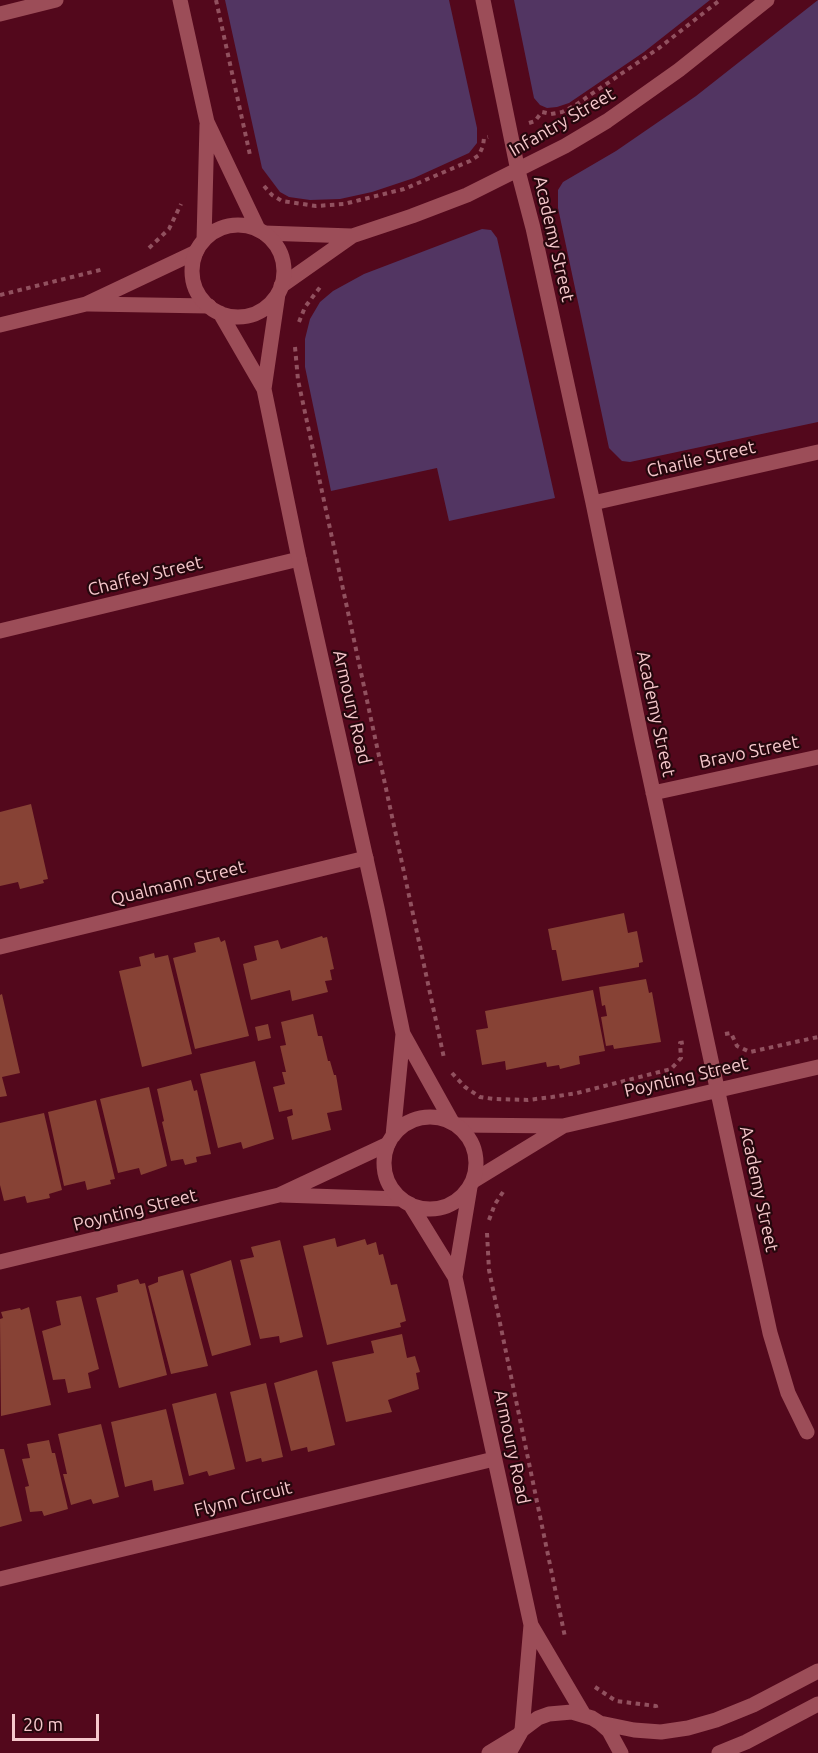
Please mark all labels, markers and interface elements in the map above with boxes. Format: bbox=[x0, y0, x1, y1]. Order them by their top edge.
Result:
street label: Infantry Street bbox=[505, 83, 619, 161]
street label: Academy Street bbox=[529, 174, 579, 304]
street label: Charlie Street bbox=[645, 436, 757, 482]
street label: Chaffey Street bbox=[86, 551, 204, 601]
street label: Armoury Road bbox=[328, 648, 376, 766]
street label: Academy Street bbox=[632, 649, 680, 779]
street label: Bravo Street bbox=[697, 731, 801, 773]
street label: Qualmann Street bbox=[108, 856, 248, 910]
street label: Poynting Street bbox=[622, 1052, 750, 1102]
street label: Academy Street bbox=[735, 1124, 783, 1254]
street label: Poynting Street bbox=[71, 1184, 199, 1236]
street label: Armoury Road bbox=[489, 1388, 535, 1506]
street label: Flynn Circuit bbox=[192, 1476, 294, 1522]
scale bar bbox=[15, 1702, 102, 1740]
text: 20 m bbox=[23, 1714, 63, 1734]

